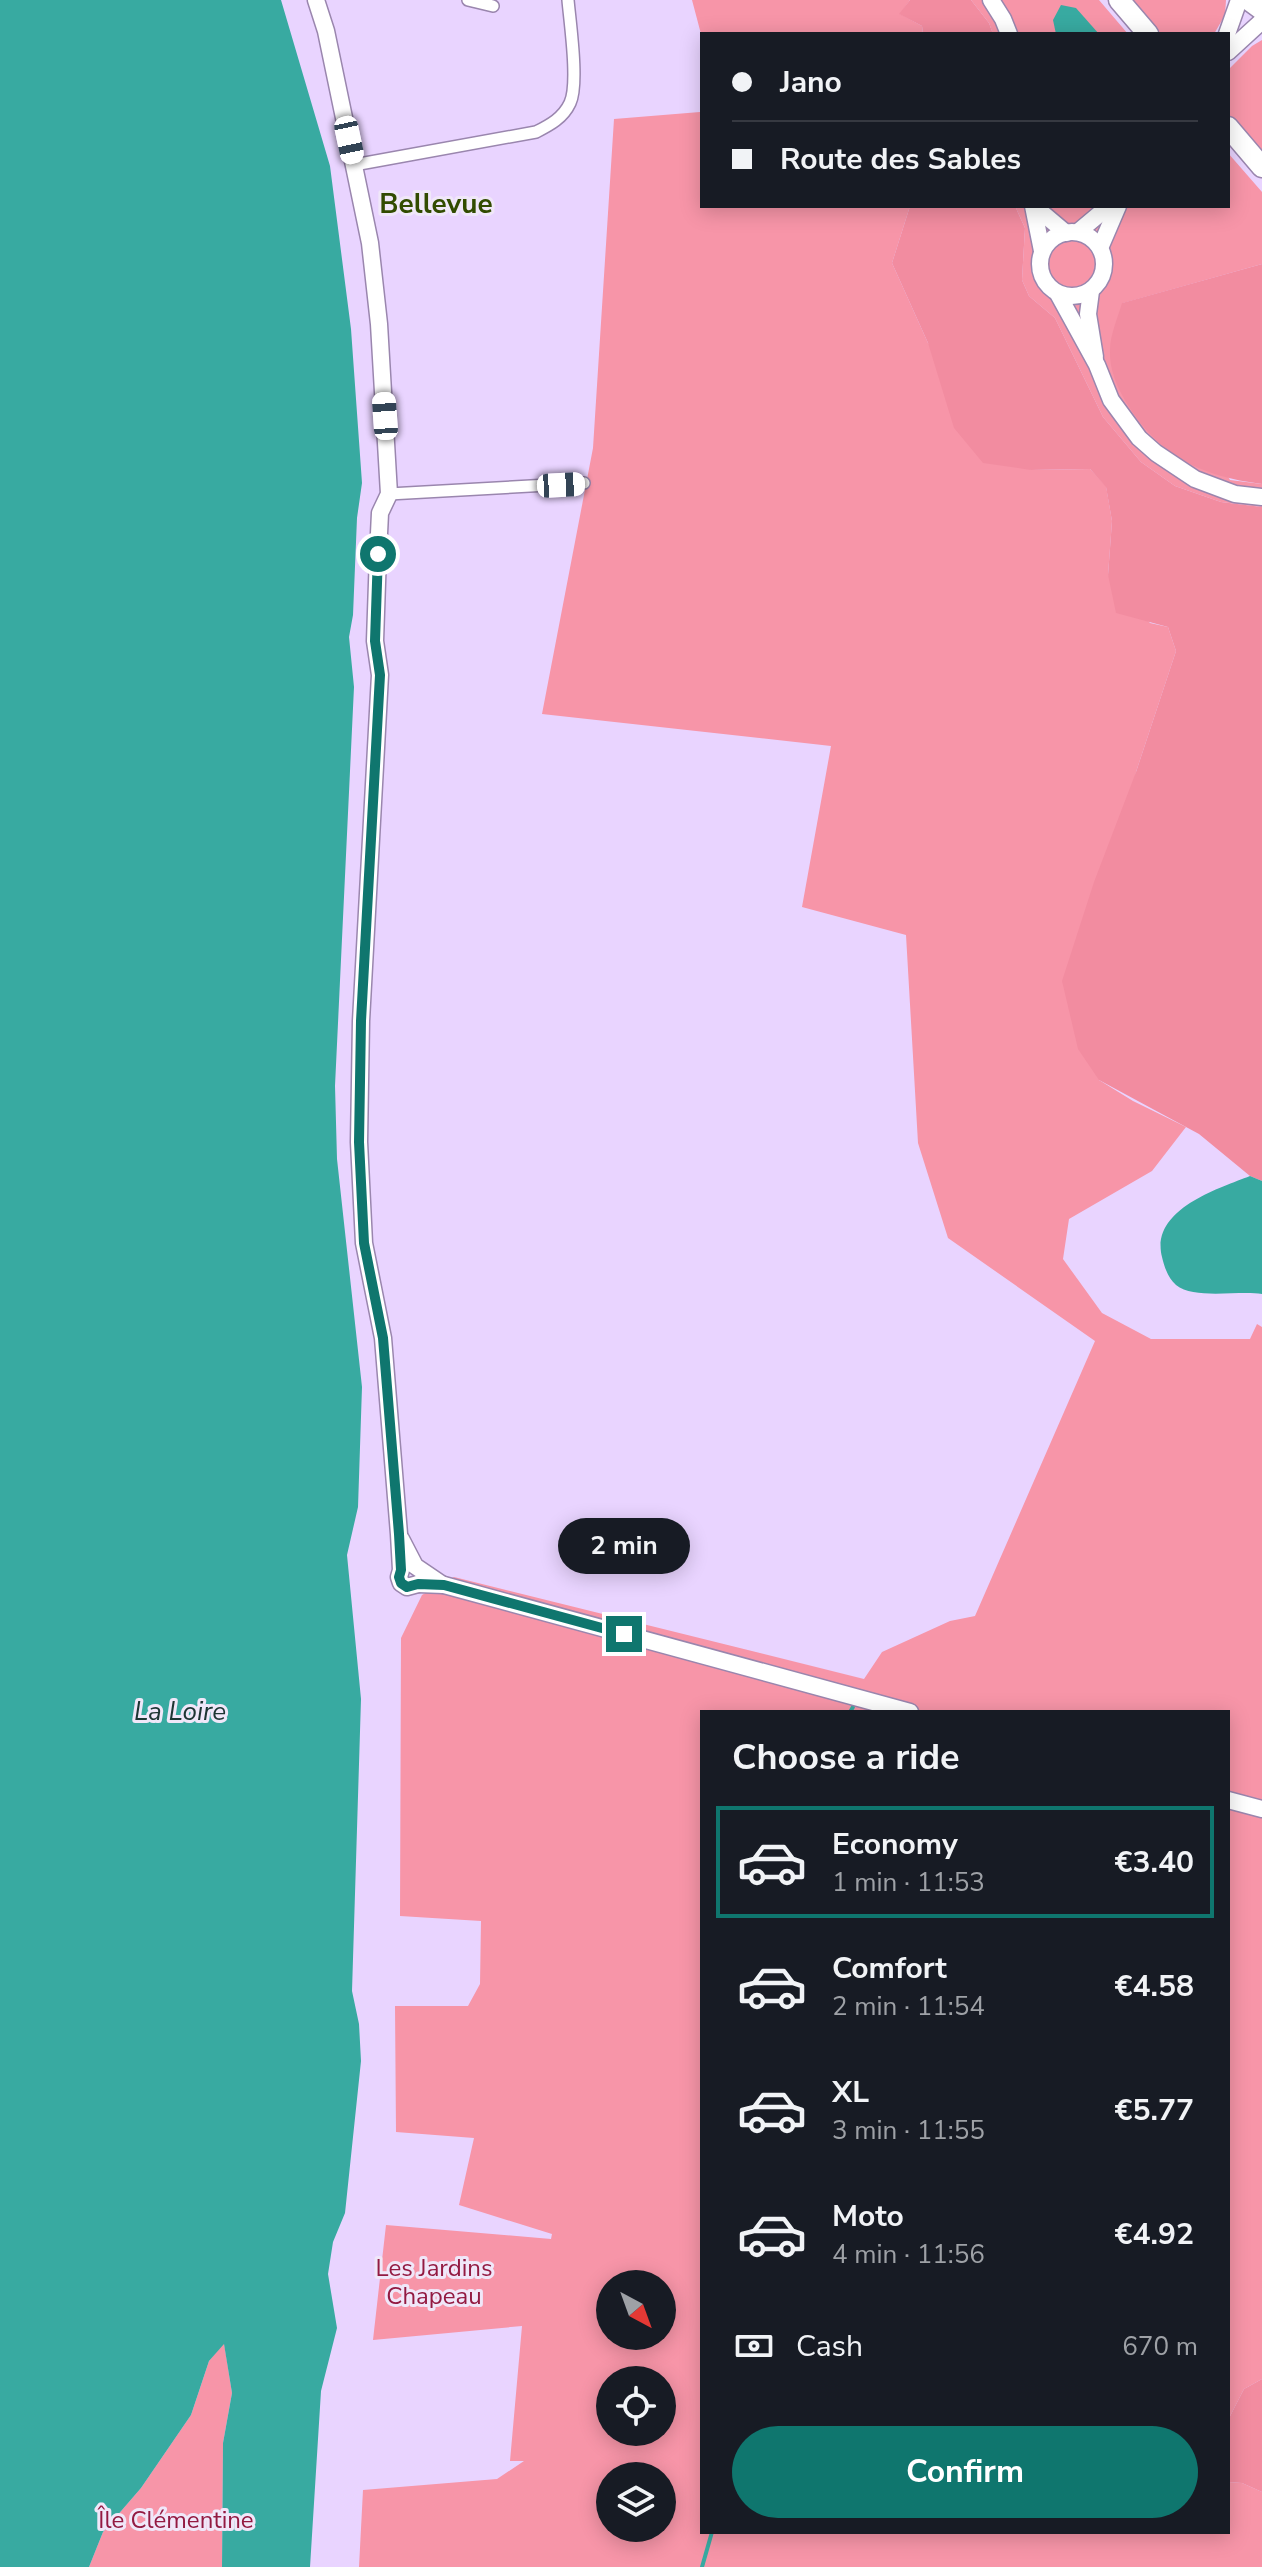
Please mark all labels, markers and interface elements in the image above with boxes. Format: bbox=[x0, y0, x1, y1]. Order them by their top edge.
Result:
text: Jano bbox=[780, 62, 842, 103]
car bbox=[332, 114, 366, 166]
text: Route des Sables bbox=[780, 139, 1021, 180]
district label: Bellevue bbox=[379, 185, 493, 223]
car bbox=[371, 391, 399, 441]
car bbox=[536, 472, 586, 498]
route start bbox=[360, 536, 396, 572]
callout: 2 min bbox=[558, 1518, 690, 1574]
text: 2 min bbox=[590, 1528, 658, 1563]
route end bbox=[606, 1616, 642, 1652]
water label: La Loire bbox=[134, 1694, 226, 1729]
text: Choose a ride bbox=[732, 1733, 960, 1782]
text: Economy bbox=[832, 1824, 958, 1865]
icon: car bbox=[736, 1826, 808, 1898]
text: €3.40 bbox=[1115, 1842, 1194, 1883]
text: 1 min · 11:53 bbox=[832, 1865, 985, 1900]
text: Comfort bbox=[832, 1948, 947, 1989]
icon: car bbox=[736, 1950, 808, 2022]
text: €4.58 bbox=[1115, 1966, 1194, 2007]
text: 2 min · 11:54 bbox=[832, 1989, 985, 2024]
text: XL bbox=[832, 2072, 869, 2113]
icon: car bbox=[736, 2074, 808, 2146]
text: €5.77 bbox=[1115, 2090, 1194, 2131]
text: 3 min · 11:55 bbox=[832, 2113, 985, 2148]
text: Moto bbox=[832, 2196, 904, 2237]
icon: car bbox=[736, 2198, 808, 2270]
text: €4.92 bbox=[1115, 2214, 1194, 2255]
text: 4 min · 11:56 bbox=[832, 2237, 985, 2272]
park label: Les Jardins Chapeau bbox=[375, 2252, 493, 2312]
north arrow bbox=[596, 2270, 676, 2350]
map controls bbox=[596, 2270, 676, 2542]
icon: cash bbox=[732, 2324, 776, 2368]
text: Cash bbox=[796, 2326, 863, 2367]
text: 670 m bbox=[1122, 2329, 1198, 2364]
button: locate bbox=[596, 2366, 676, 2446]
button: Confirm bbox=[732, 2426, 1198, 2518]
button: layers bbox=[596, 2462, 676, 2542]
park label: Île Clémentine bbox=[97, 2504, 254, 2536]

